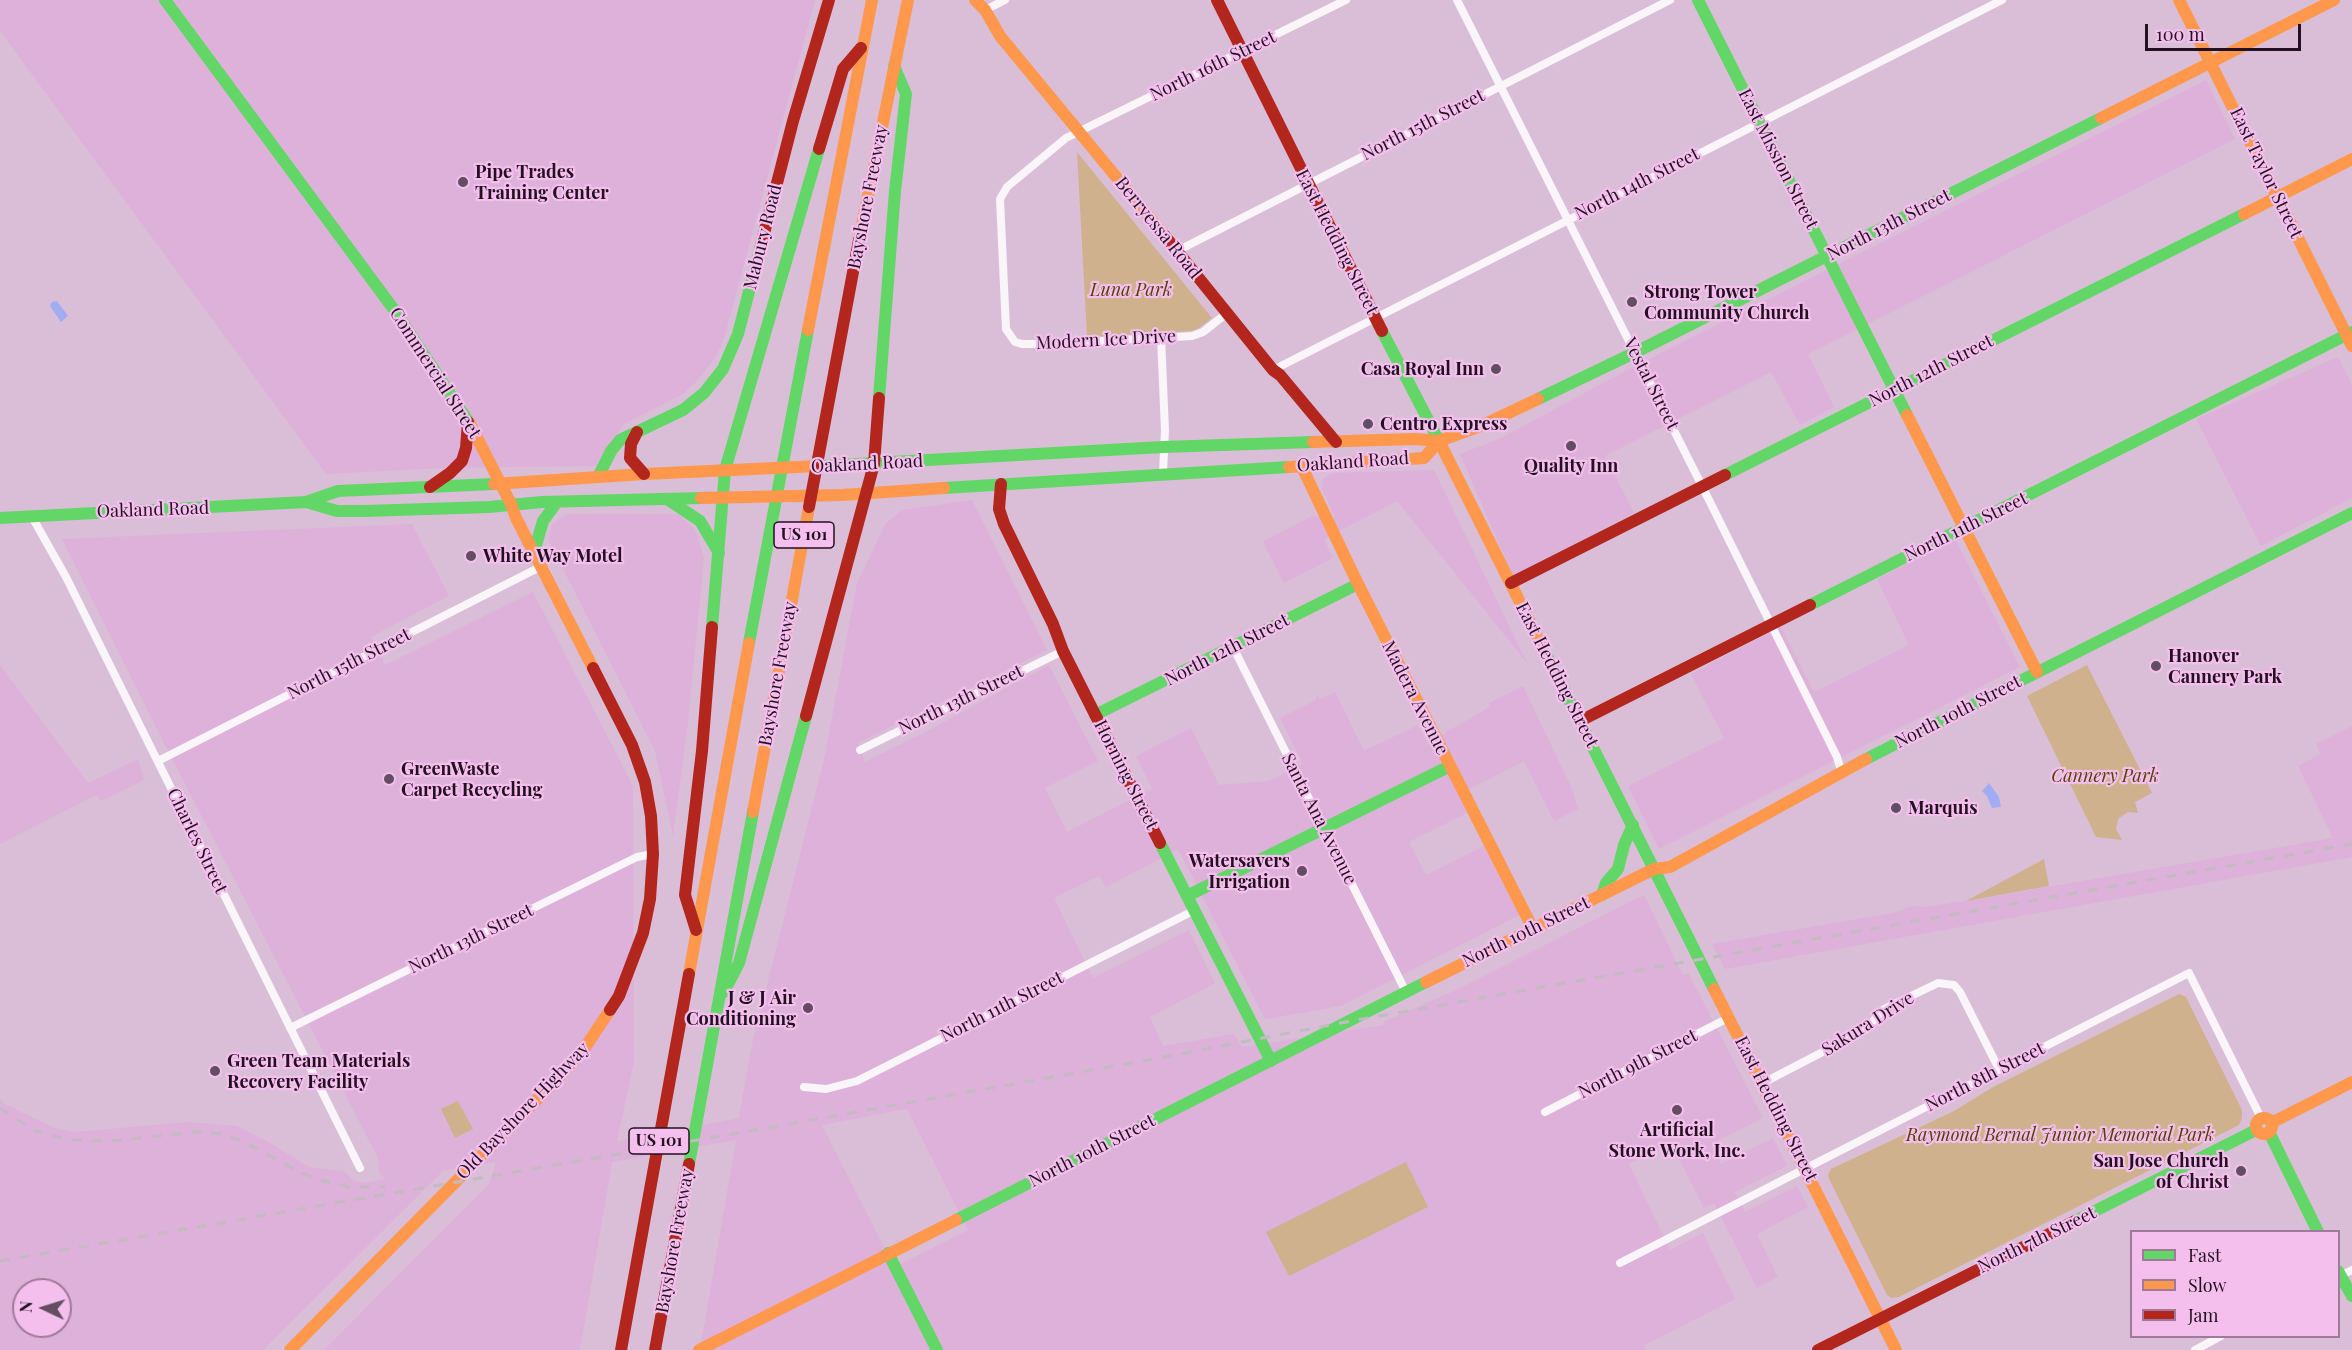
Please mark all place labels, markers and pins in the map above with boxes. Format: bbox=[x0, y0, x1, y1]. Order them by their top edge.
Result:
place label: Pipe Trades Training Center bbox=[475, 161, 609, 204]
marker: Pipe Trades Training Center bbox=[456, 175, 470, 189]
place label: Strong Tower Community Church bbox=[1644, 281, 1810, 324]
marker: Strong Tower Community Church bbox=[1625, 295, 1639, 309]
place label: Casa Royal Inn bbox=[1361, 358, 1484, 380]
marker: Casa Royal Inn bbox=[1489, 362, 1503, 376]
place label: Centro Express bbox=[1380, 413, 1507, 435]
marker: Centro Express bbox=[1361, 417, 1375, 431]
marker: Quality Inn bbox=[1564, 439, 1578, 453]
place label: Quality Inn bbox=[1524, 455, 1618, 477]
place label: White Way Motel bbox=[483, 545, 623, 567]
marker: White Way Motel bbox=[464, 549, 478, 563]
place label: Hanover Cannery Park bbox=[2168, 645, 2282, 688]
marker: Hanover Cannery Park bbox=[2149, 659, 2163, 673]
place label: GreenWaste Carpet Recycling bbox=[401, 758, 542, 800]
marker: GreenWaste Carpet Recycling bbox=[382, 772, 396, 786]
place label: Marquis bbox=[1908, 797, 1977, 819]
marker: Marquis bbox=[1889, 801, 1903, 815]
place label: Watersavers Irrigation bbox=[1189, 850, 1290, 892]
marker: Watersavers Irrigation bbox=[1295, 864, 1309, 878]
place label: J & J Air Conditioning bbox=[686, 987, 796, 1030]
marker: J & J Air Conditioning bbox=[801, 1001, 815, 1015]
place label: Green Team Materials Recovery Facility bbox=[227, 1050, 410, 1092]
marker: Green Team Materials Recovery Facility bbox=[208, 1064, 222, 1078]
marker: Artificial Stone Work, Inc. bbox=[1670, 1103, 1684, 1117]
place label: Artificial Stone Work, Inc. bbox=[1609, 1119, 1745, 1162]
place label: San Jose Church of Christ bbox=[2093, 1150, 2229, 1192]
marker: San Jose Church of Christ bbox=[2234, 1164, 2248, 1178]

